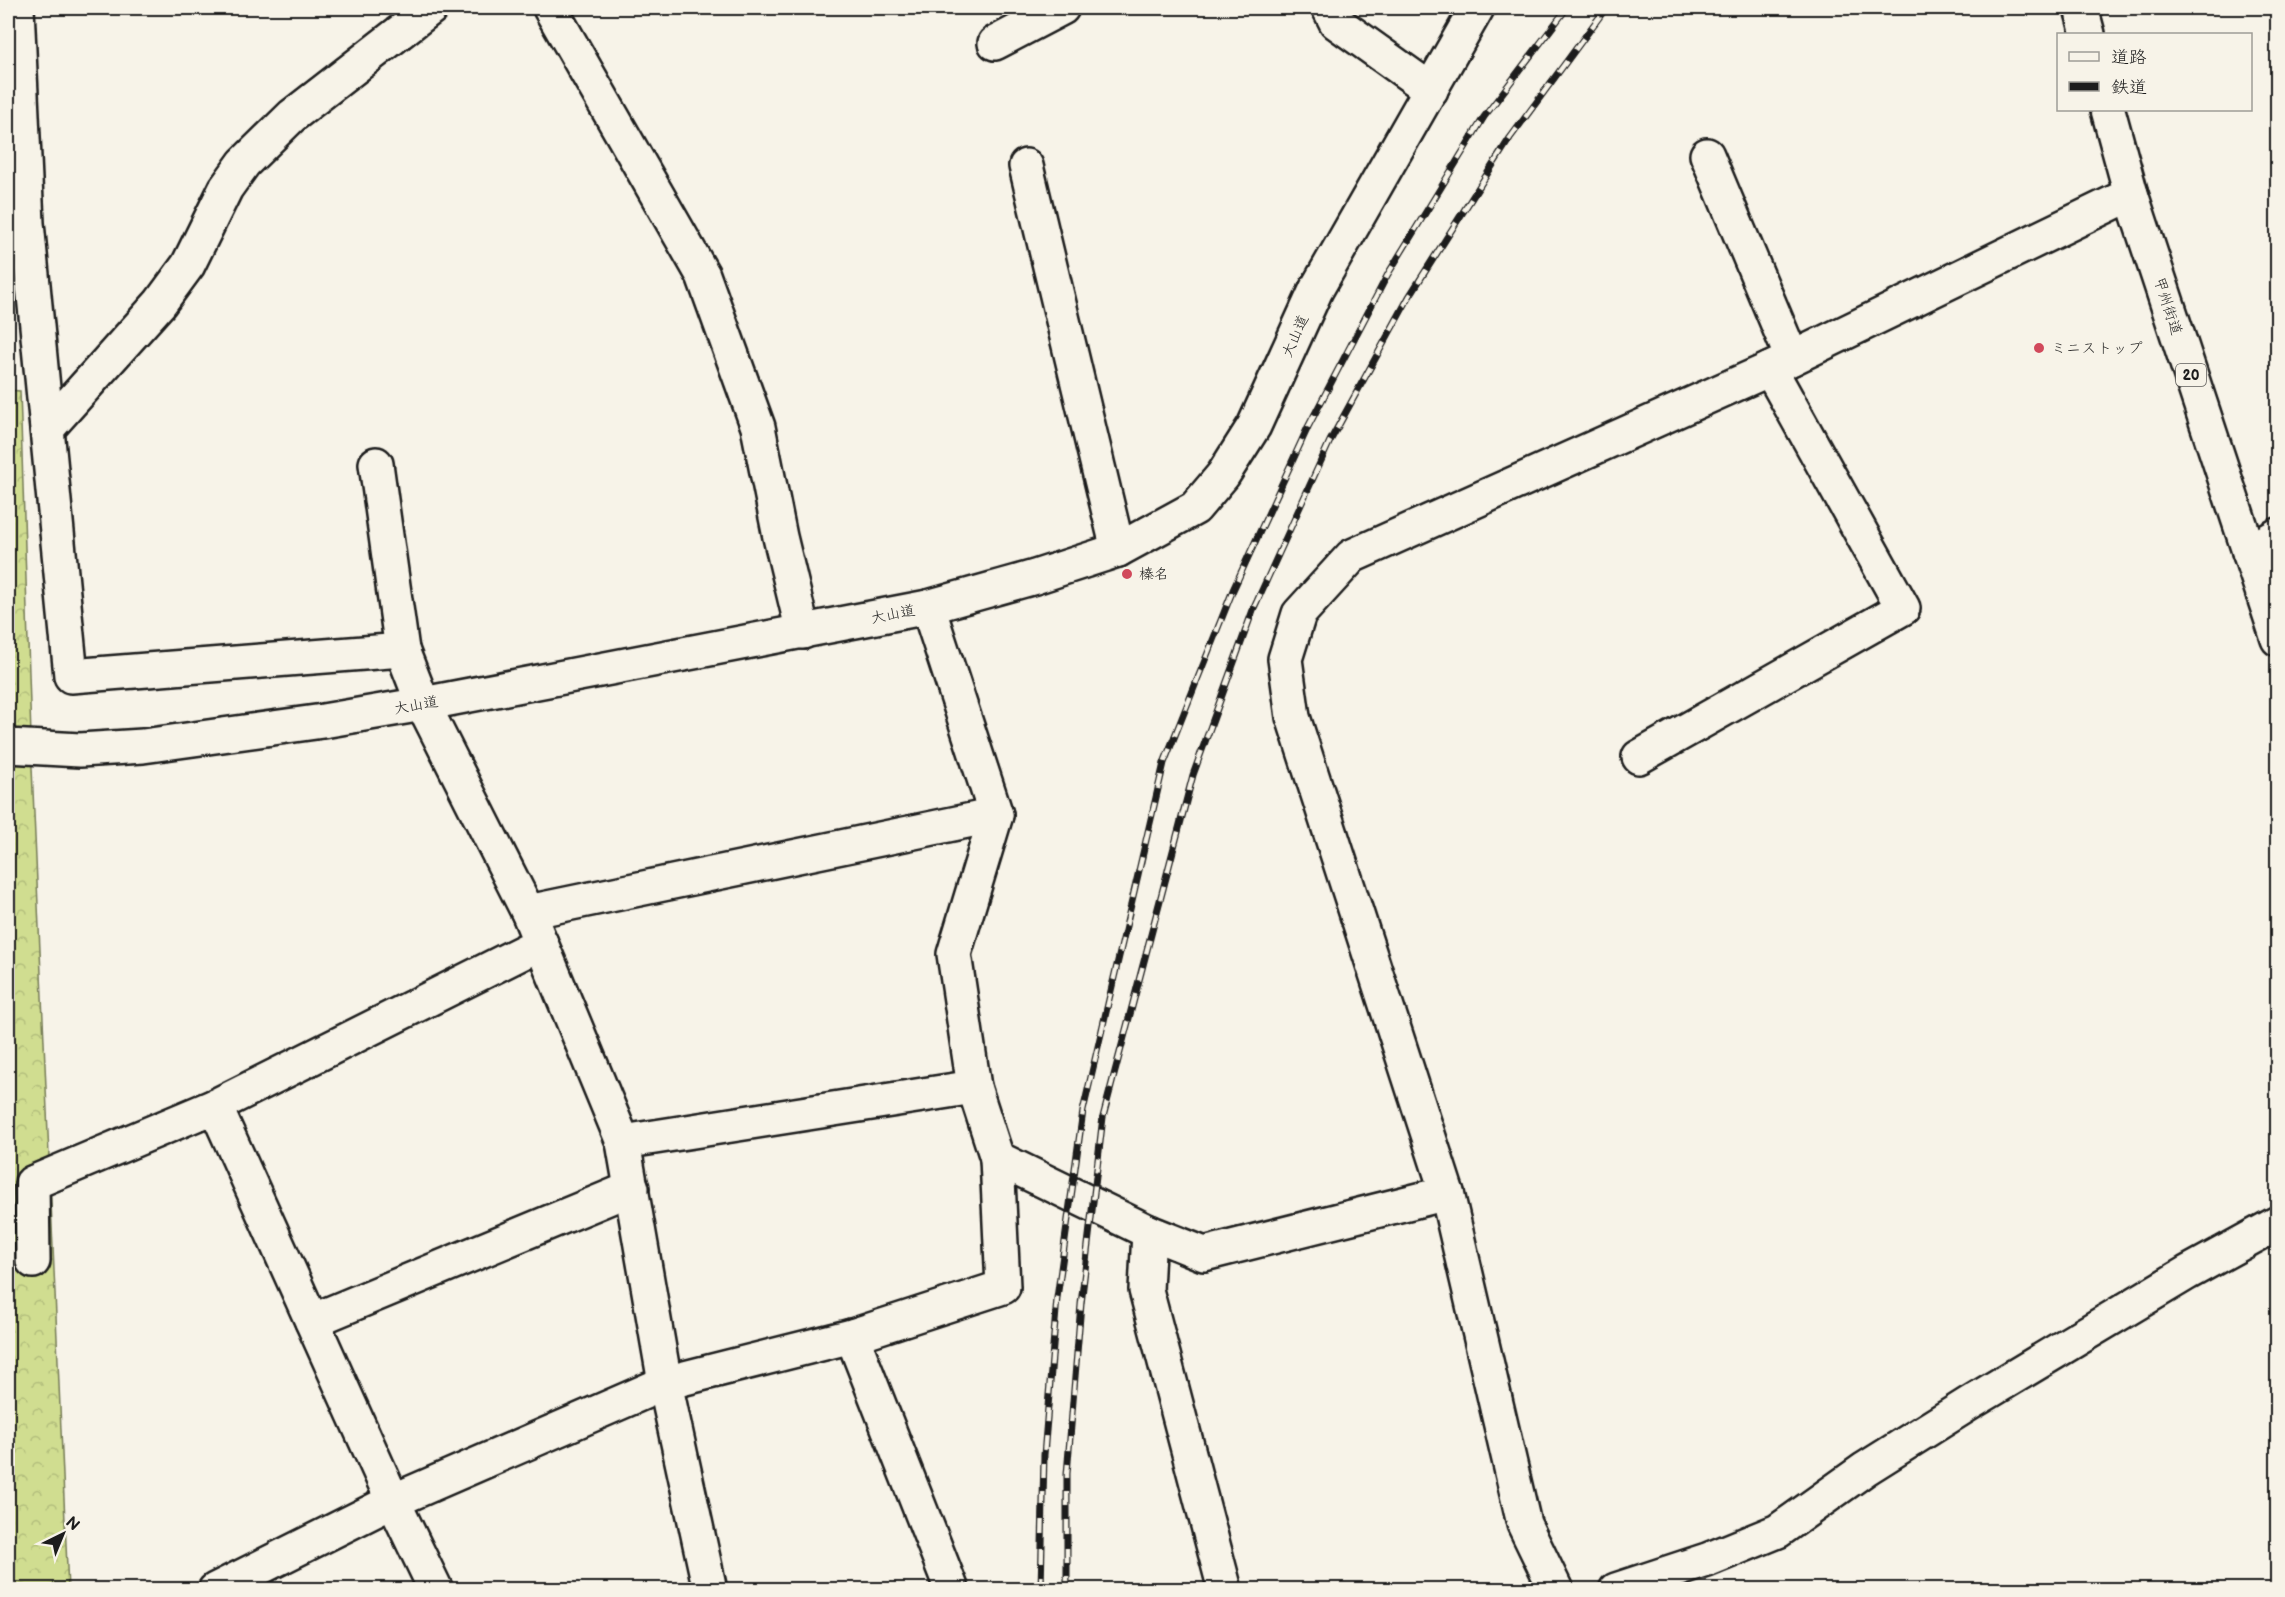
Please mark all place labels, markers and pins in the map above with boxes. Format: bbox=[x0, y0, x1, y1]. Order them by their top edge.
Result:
place label: ミニストップ bbox=[2051, 339, 2143, 358]
marker: ミニストップ bbox=[2032, 341, 2046, 355]
place label: 榛名 bbox=[1139, 565, 1169, 584]
marker: 榛名 bbox=[1120, 567, 1134, 581]

